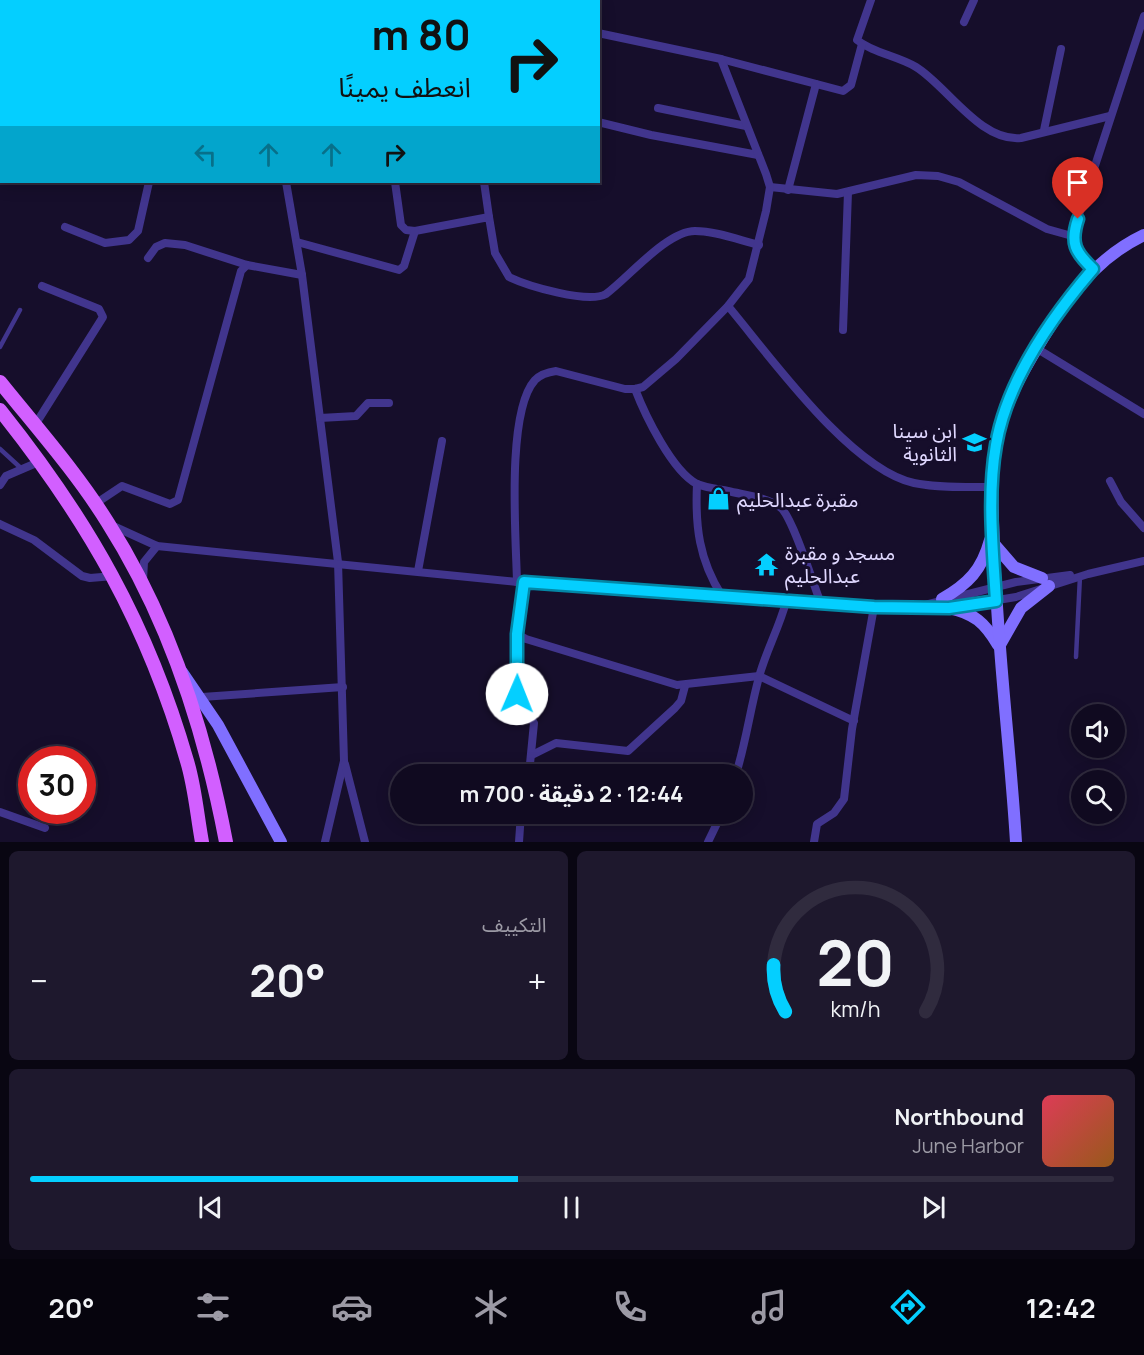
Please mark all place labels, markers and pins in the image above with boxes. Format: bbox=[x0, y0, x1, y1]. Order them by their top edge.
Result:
pin bbox=[1052, 157, 1103, 219]
place label: ابن سينا الثانوية bbox=[892, 417, 957, 467]
school or university icon: ابن سينا الثانوية bbox=[962, 429, 988, 455]
shop icon: مقبرة عبدالحليم bbox=[706, 486, 732, 512]
place label: مقبرة عبدالحليم bbox=[737, 486, 858, 515]
place label: مسجد و مقبرة عبدالحليم bbox=[785, 539, 895, 591]
temple icon: مسجد و مقبرة عبدالحليم bbox=[754, 551, 780, 577]

